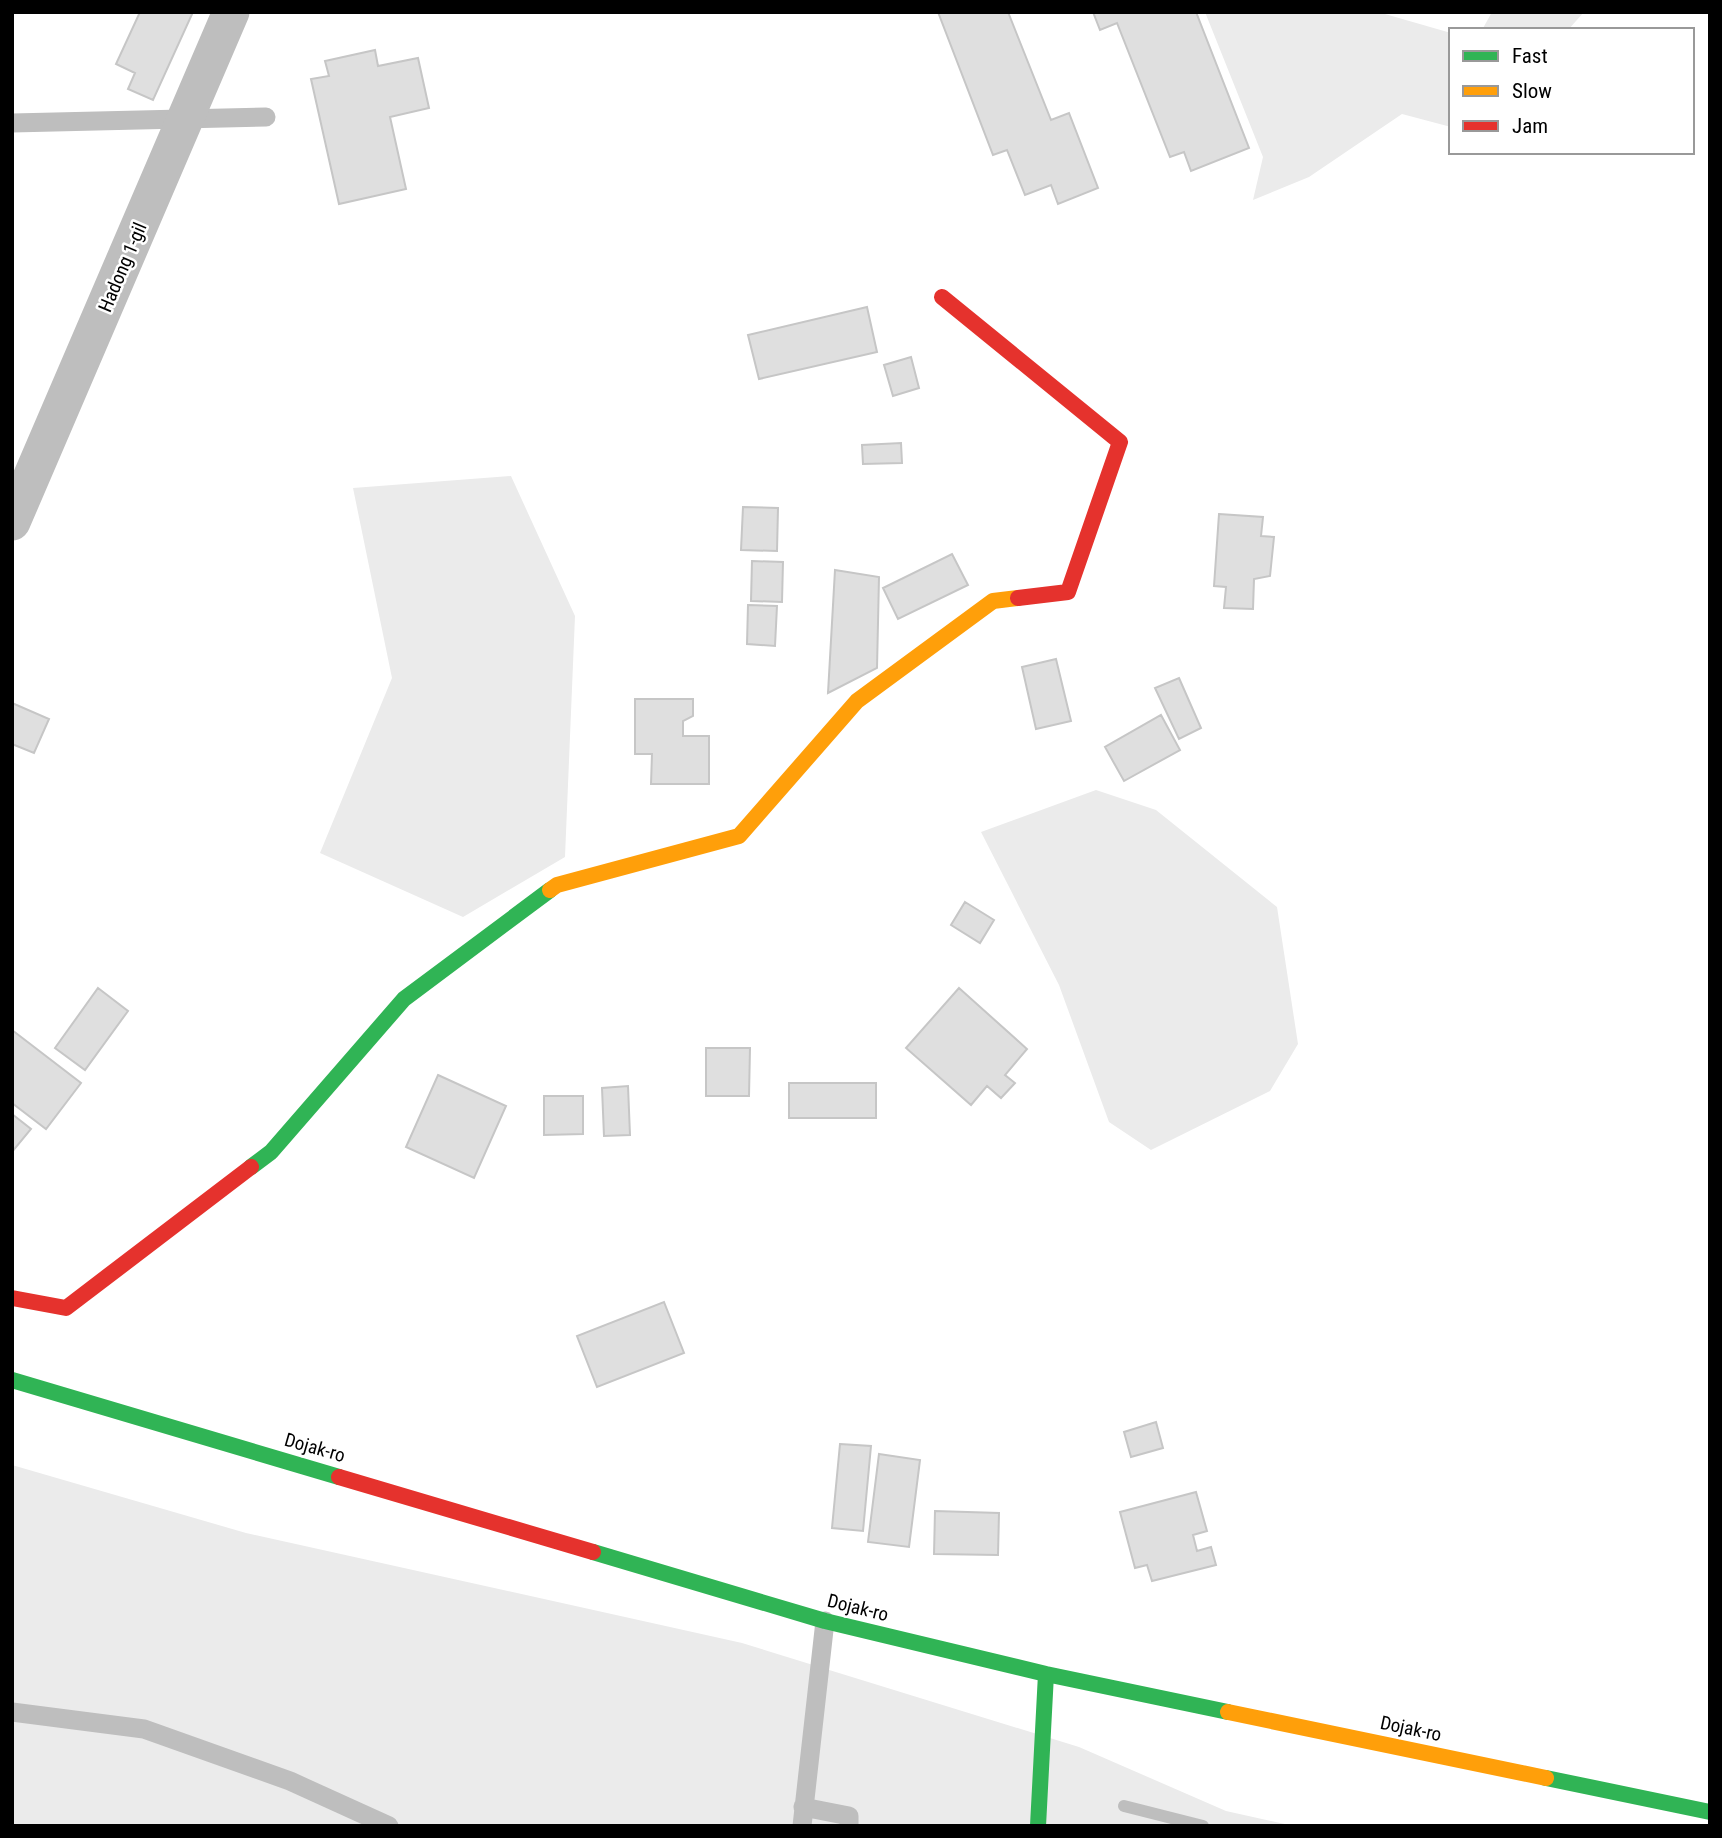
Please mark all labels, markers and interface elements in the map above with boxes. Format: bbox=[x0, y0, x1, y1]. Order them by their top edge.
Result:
legend bbox=[1449, 28, 1694, 154]
text: Fast bbox=[1512, 44, 1548, 68]
text: Slow bbox=[1512, 79, 1552, 103]
text: Jam bbox=[1512, 114, 1548, 138]
street label: Hadong 1-gil bbox=[93, 219, 152, 315]
street label: Dojak-ro bbox=[282, 1428, 348, 1467]
street label: Dojak-ro bbox=[825, 1589, 891, 1626]
street label: Dojak-ro bbox=[1378, 1711, 1444, 1746]

